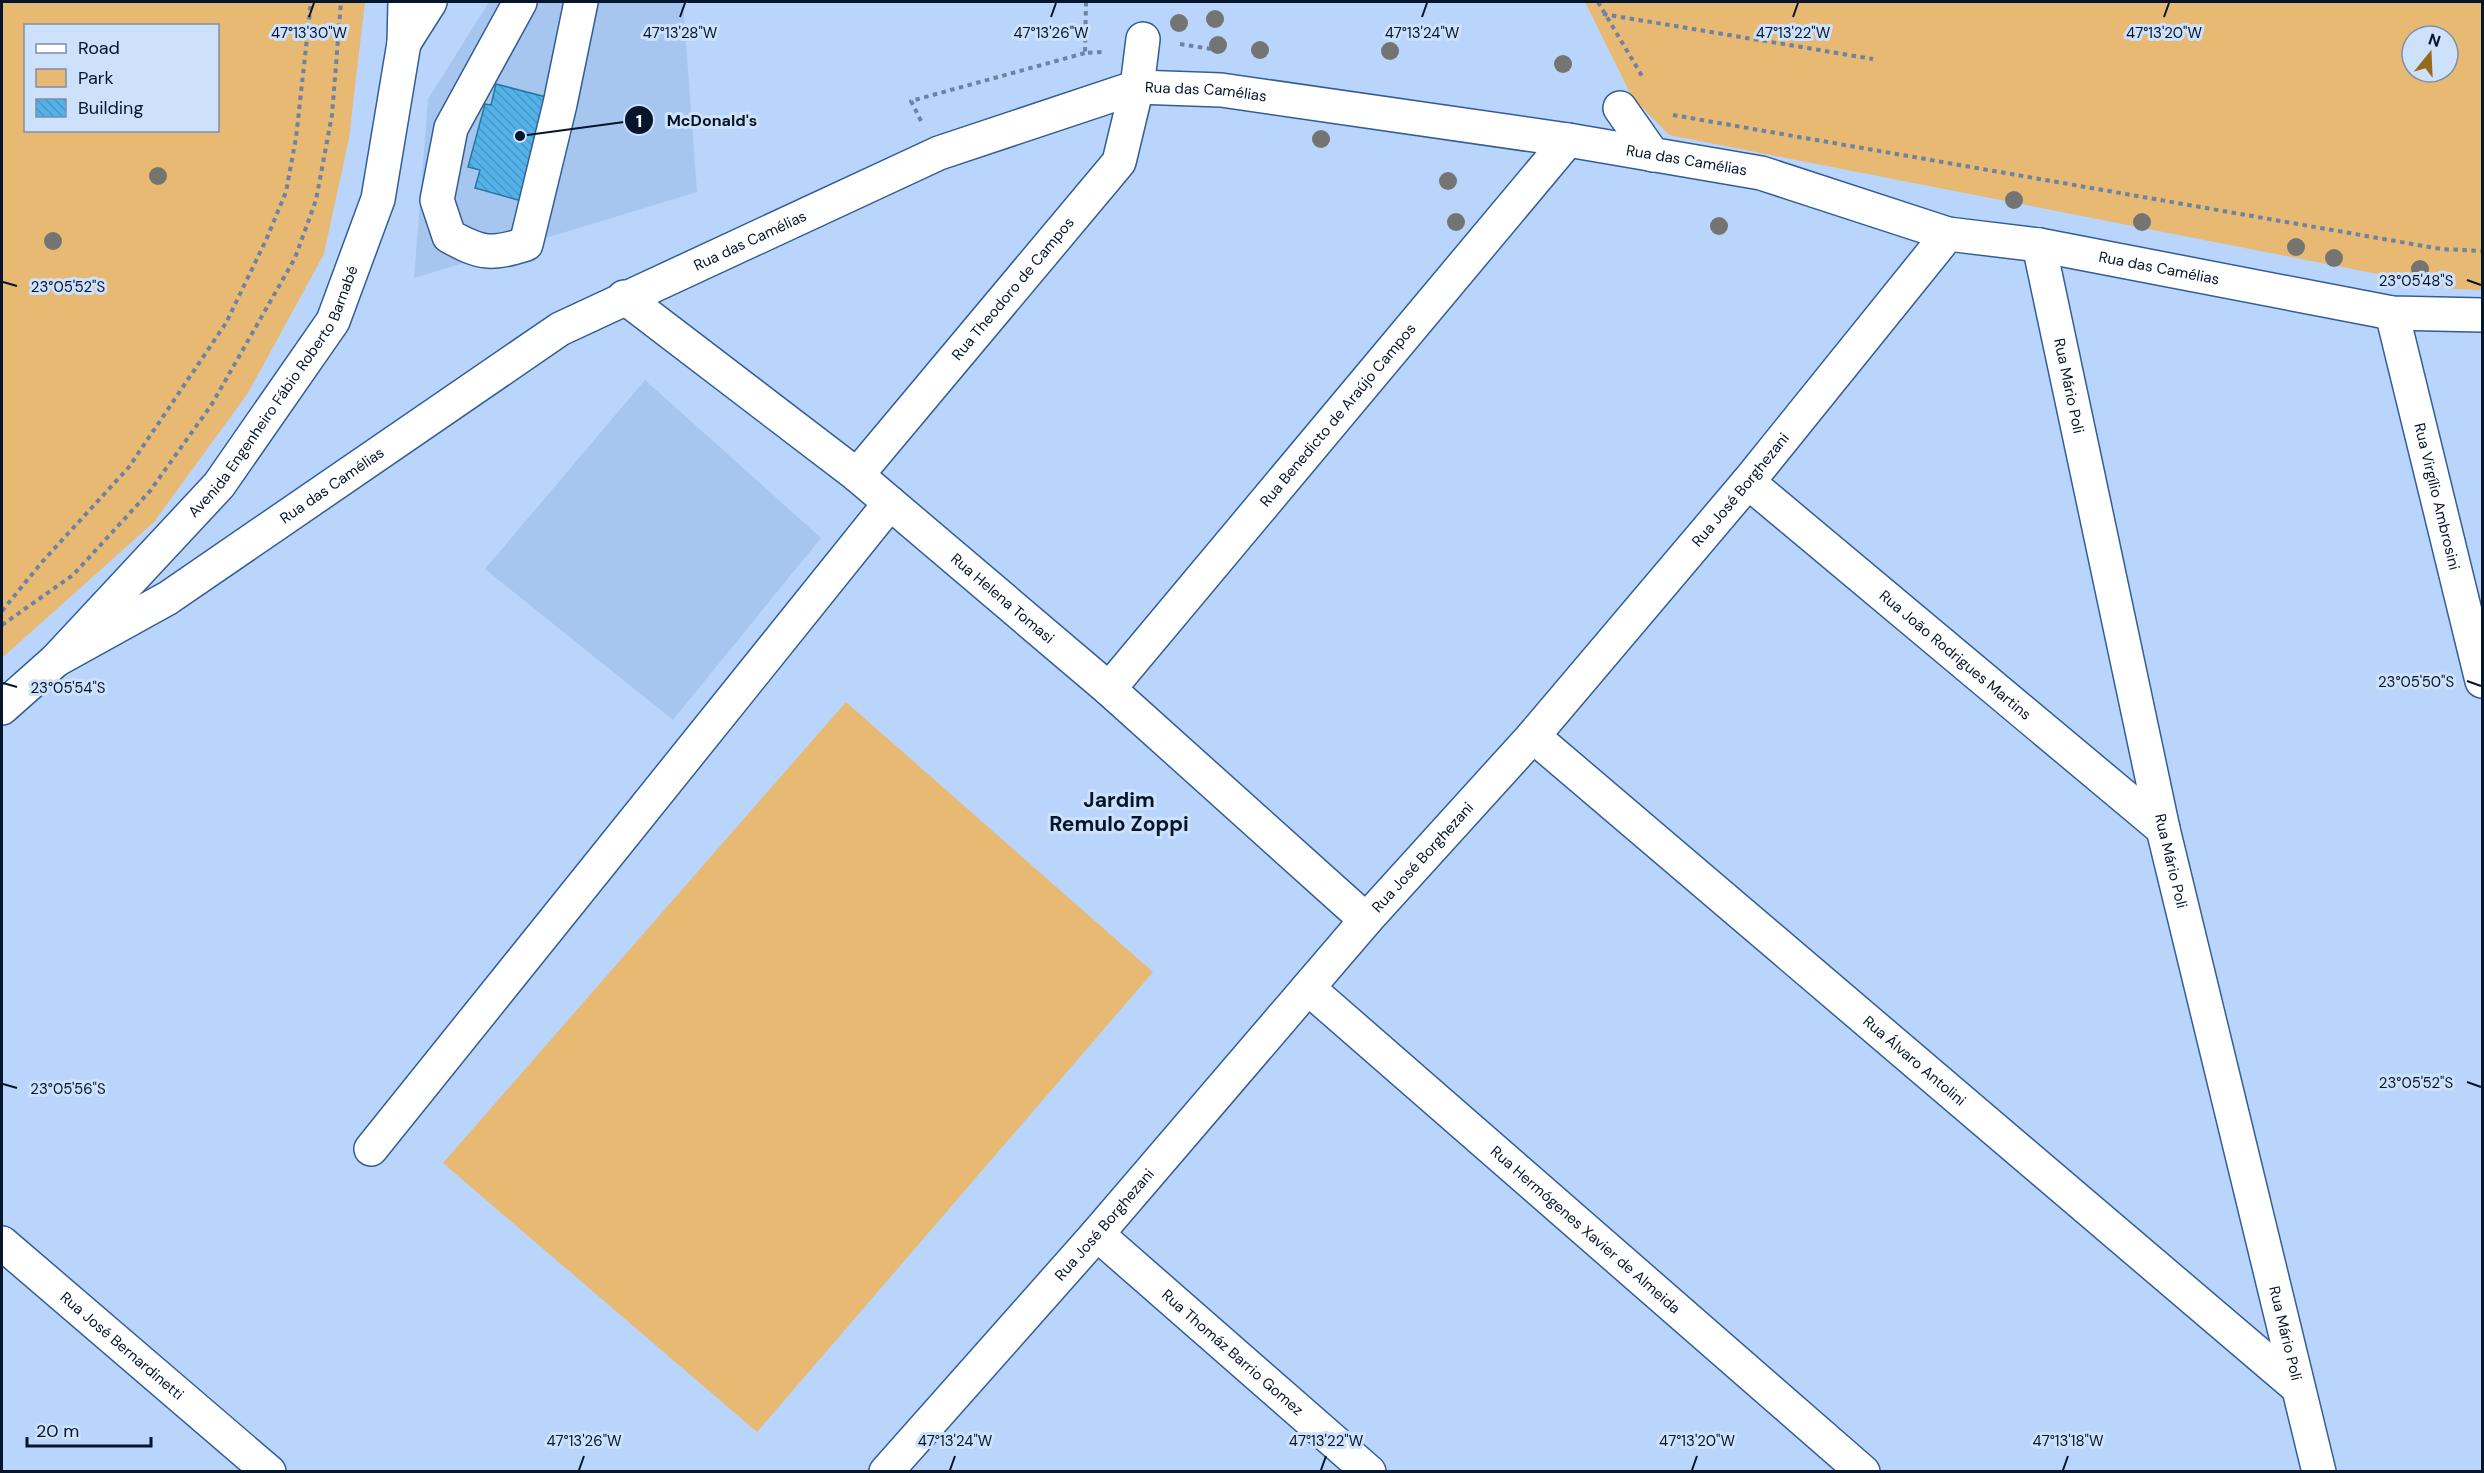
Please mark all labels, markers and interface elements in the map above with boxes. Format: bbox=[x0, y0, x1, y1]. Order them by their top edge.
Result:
text: 47°13'30"W bbox=[271, 23, 348, 43]
text: 47°13'28"W bbox=[643, 23, 718, 43]
text: 47°13'26"W bbox=[1013, 23, 1089, 43]
text: 47°13'24"W bbox=[1385, 23, 1460, 43]
text: 47°13'22"W bbox=[1756, 23, 1831, 43]
text: 47°13'20"W bbox=[2126, 23, 2202, 43]
legend bbox=[24, 24, 219, 132]
north arrow bbox=[2400, 24, 2460, 84]
text: N bbox=[2426, 28, 2443, 52]
text: Road bbox=[78, 36, 120, 60]
text: Park bbox=[78, 66, 114, 90]
street label: Rua das Camélias bbox=[1144, 77, 1268, 106]
text: Building bbox=[78, 96, 143, 120]
callout: McDonald's bbox=[624, 103, 769, 137]
text: 1 bbox=[636, 109, 642, 133]
text: McDonald's bbox=[667, 110, 757, 131]
street label: Rua das Camélias bbox=[1625, 140, 1749, 180]
street label: Rua das Camélias bbox=[690, 206, 810, 276]
street label: Rua Theodoro de Campos bbox=[947, 213, 1079, 364]
street label: Rua das Camélias bbox=[2097, 247, 2221, 290]
street label: Avenida Engenheiro Fábio Roberto Barnabé bbox=[184, 263, 363, 522]
text: 23°05'48"S bbox=[2379, 271, 2454, 291]
text: 23°05'52"S bbox=[31, 277, 105, 297]
street label: Rua Benedicto de Araújo Campos bbox=[1255, 319, 1420, 511]
street label: Rua Mário Poli bbox=[2049, 336, 2089, 435]
street label: Rua Virgílio Ambrosini bbox=[2409, 421, 2465, 572]
street label: Rua José Borghezani bbox=[1687, 429, 1794, 551]
street label: Rua das Camélias bbox=[276, 443, 388, 528]
street label: Rua Helena Tomasi bbox=[946, 549, 1058, 648]
street label: Rua João Rodrigues Martins bbox=[1875, 586, 2035, 725]
text: 23°05'50"S bbox=[2378, 672, 2454, 692]
text: 23°05'54"S bbox=[30, 678, 106, 698]
district label: Jardim Remulo Zoppi bbox=[1049, 786, 1189, 838]
street label: Rua José Borghezani bbox=[1368, 798, 1478, 917]
street label: Rua Mário Poli bbox=[2150, 812, 2192, 910]
street label: Rua Álvaro Antolini bbox=[1859, 1011, 1970, 1110]
text: 23°05'52"S bbox=[2379, 1073, 2453, 1093]
text: 23°05'56"S bbox=[30, 1079, 106, 1099]
street label: Rua Hermógenes Xavier de Almeida bbox=[1486, 1142, 1685, 1318]
street label: Rua José Borghezani bbox=[1050, 1164, 1159, 1285]
street label: Rua Mário Poli bbox=[2264, 1284, 2306, 1383]
street label: Rua Thomáz Barrio Gomez bbox=[1157, 1285, 1308, 1420]
street label: Rua José Bernardinetti bbox=[56, 1287, 188, 1404]
scale bar bbox=[27, 1410, 152, 1448]
text: 20 m bbox=[36, 1419, 79, 1443]
text: 47°13'26"W bbox=[546, 1431, 622, 1451]
text: 47°13'24"W bbox=[918, 1431, 993, 1451]
text: 47°13'22"W bbox=[1289, 1431, 1364, 1451]
text: 47°13'20"W bbox=[1659, 1431, 1735, 1451]
text: 47°13'18"W bbox=[2033, 1431, 2104, 1451]

